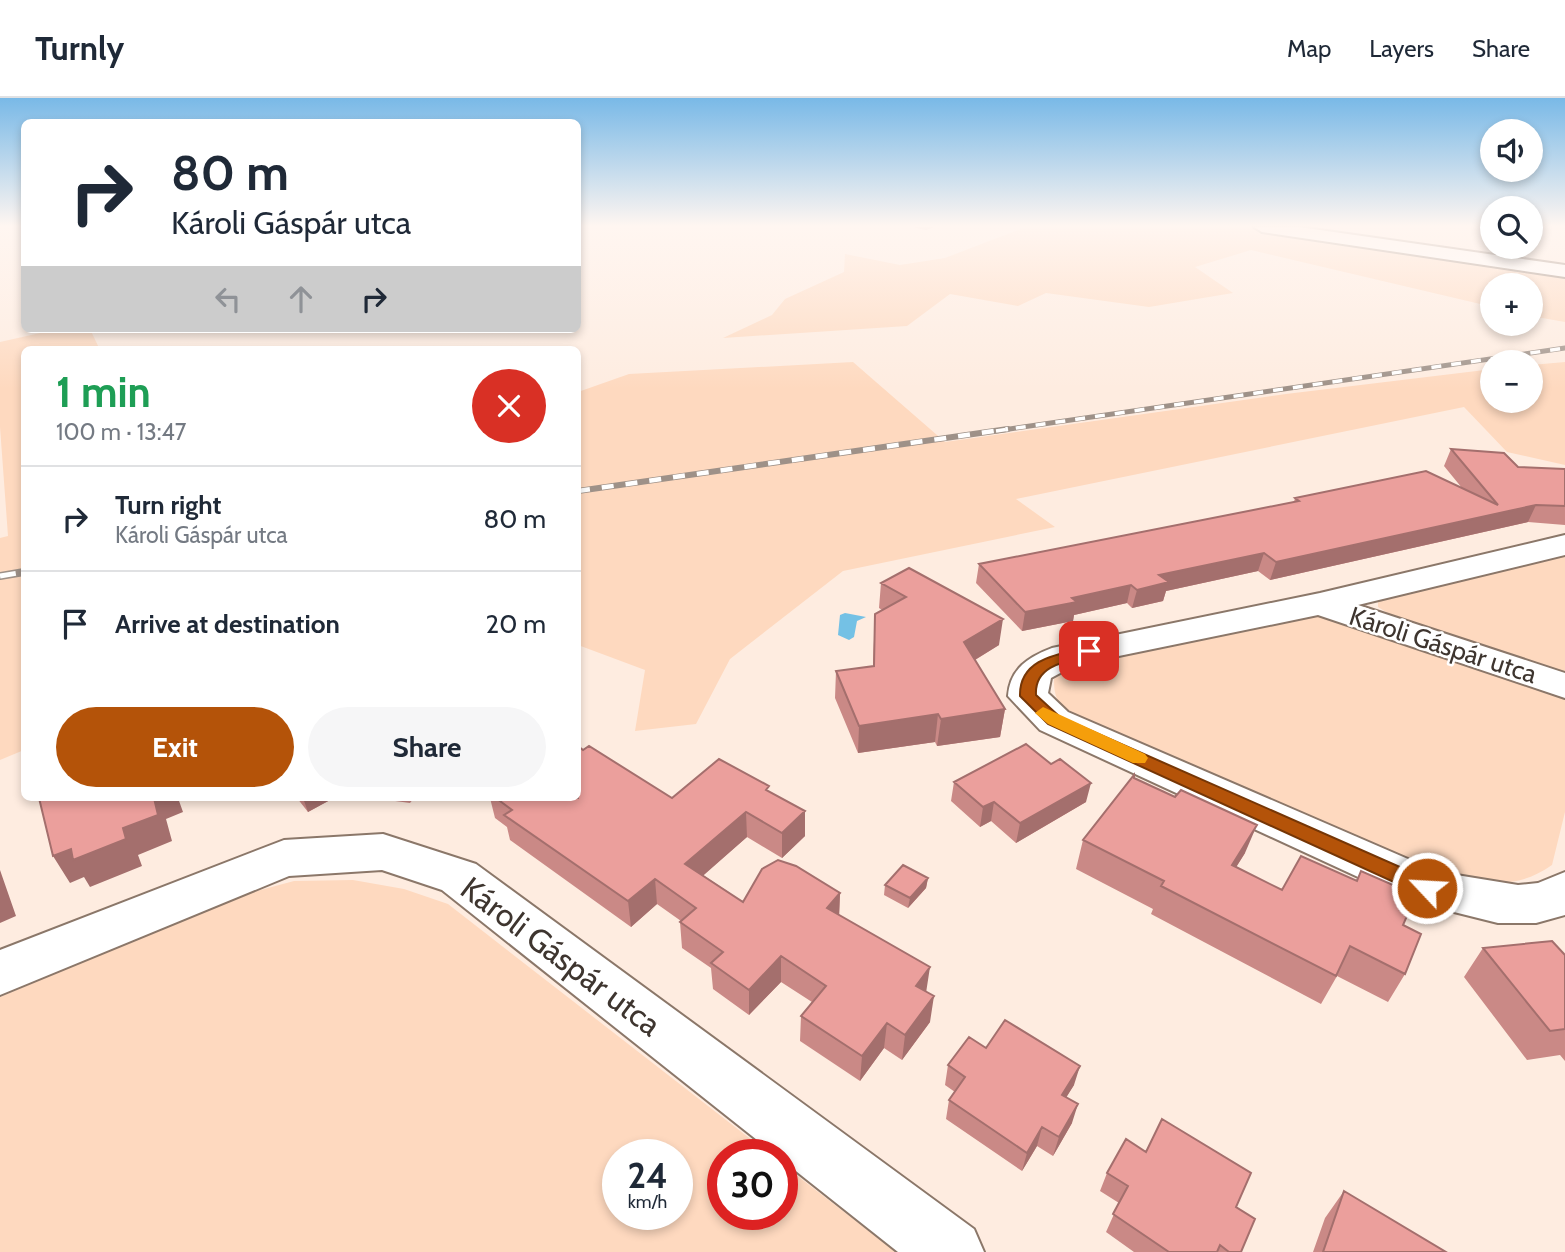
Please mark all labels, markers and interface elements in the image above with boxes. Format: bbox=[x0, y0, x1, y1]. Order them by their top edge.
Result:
text: Turnly bbox=[35, 28, 124, 68]
text: Map bbox=[1287, 34, 1331, 63]
text: Layers bbox=[1369, 34, 1434, 63]
text: Share bbox=[1472, 34, 1530, 63]
map controls bbox=[1480, 119, 1543, 413]
button: sound bbox=[1480, 119, 1543, 182]
text: 80 m bbox=[171, 143, 289, 202]
icon: right bbox=[56, 147, 147, 238]
button: search bbox=[1480, 196, 1543, 259]
text: Károli Gáspár utca bbox=[171, 203, 411, 242]
button: + bbox=[1480, 273, 1543, 336]
icon: left bbox=[209, 280, 247, 318]
icon: ahead bbox=[282, 280, 320, 318]
icon: right bbox=[355, 280, 393, 318]
button: − bbox=[1480, 350, 1543, 413]
text: 1 min bbox=[56, 366, 151, 418]
button: close bbox=[472, 369, 546, 443]
text: 100 m · 13:47 bbox=[56, 418, 186, 446]
text: Turn right bbox=[115, 489, 221, 521]
icon: right bbox=[56, 500, 94, 538]
text: 80 m bbox=[483, 503, 546, 535]
text: Károli Gáspár utca bbox=[115, 521, 288, 549]
street label: Károli Gáspár utca bbox=[1345, 600, 1541, 691]
icon: arrive bbox=[56, 605, 94, 643]
text: Arrive at destination bbox=[115, 608, 340, 640]
text: 20 m bbox=[486, 608, 546, 640]
pin bbox=[1059, 621, 1119, 681]
icon: arrive bbox=[1070, 632, 1108, 670]
button: Exit bbox=[56, 707, 294, 787]
button: Share bbox=[308, 707, 546, 787]
position arrow bbox=[1390, 851, 1464, 925]
street label: Károli Gáspár utca bbox=[453, 868, 669, 1044]
speed limit sign: 30 bbox=[707, 1139, 798, 1230]
text: 24 bbox=[627, 1154, 668, 1197]
text: km/h bbox=[628, 1191, 667, 1213]

